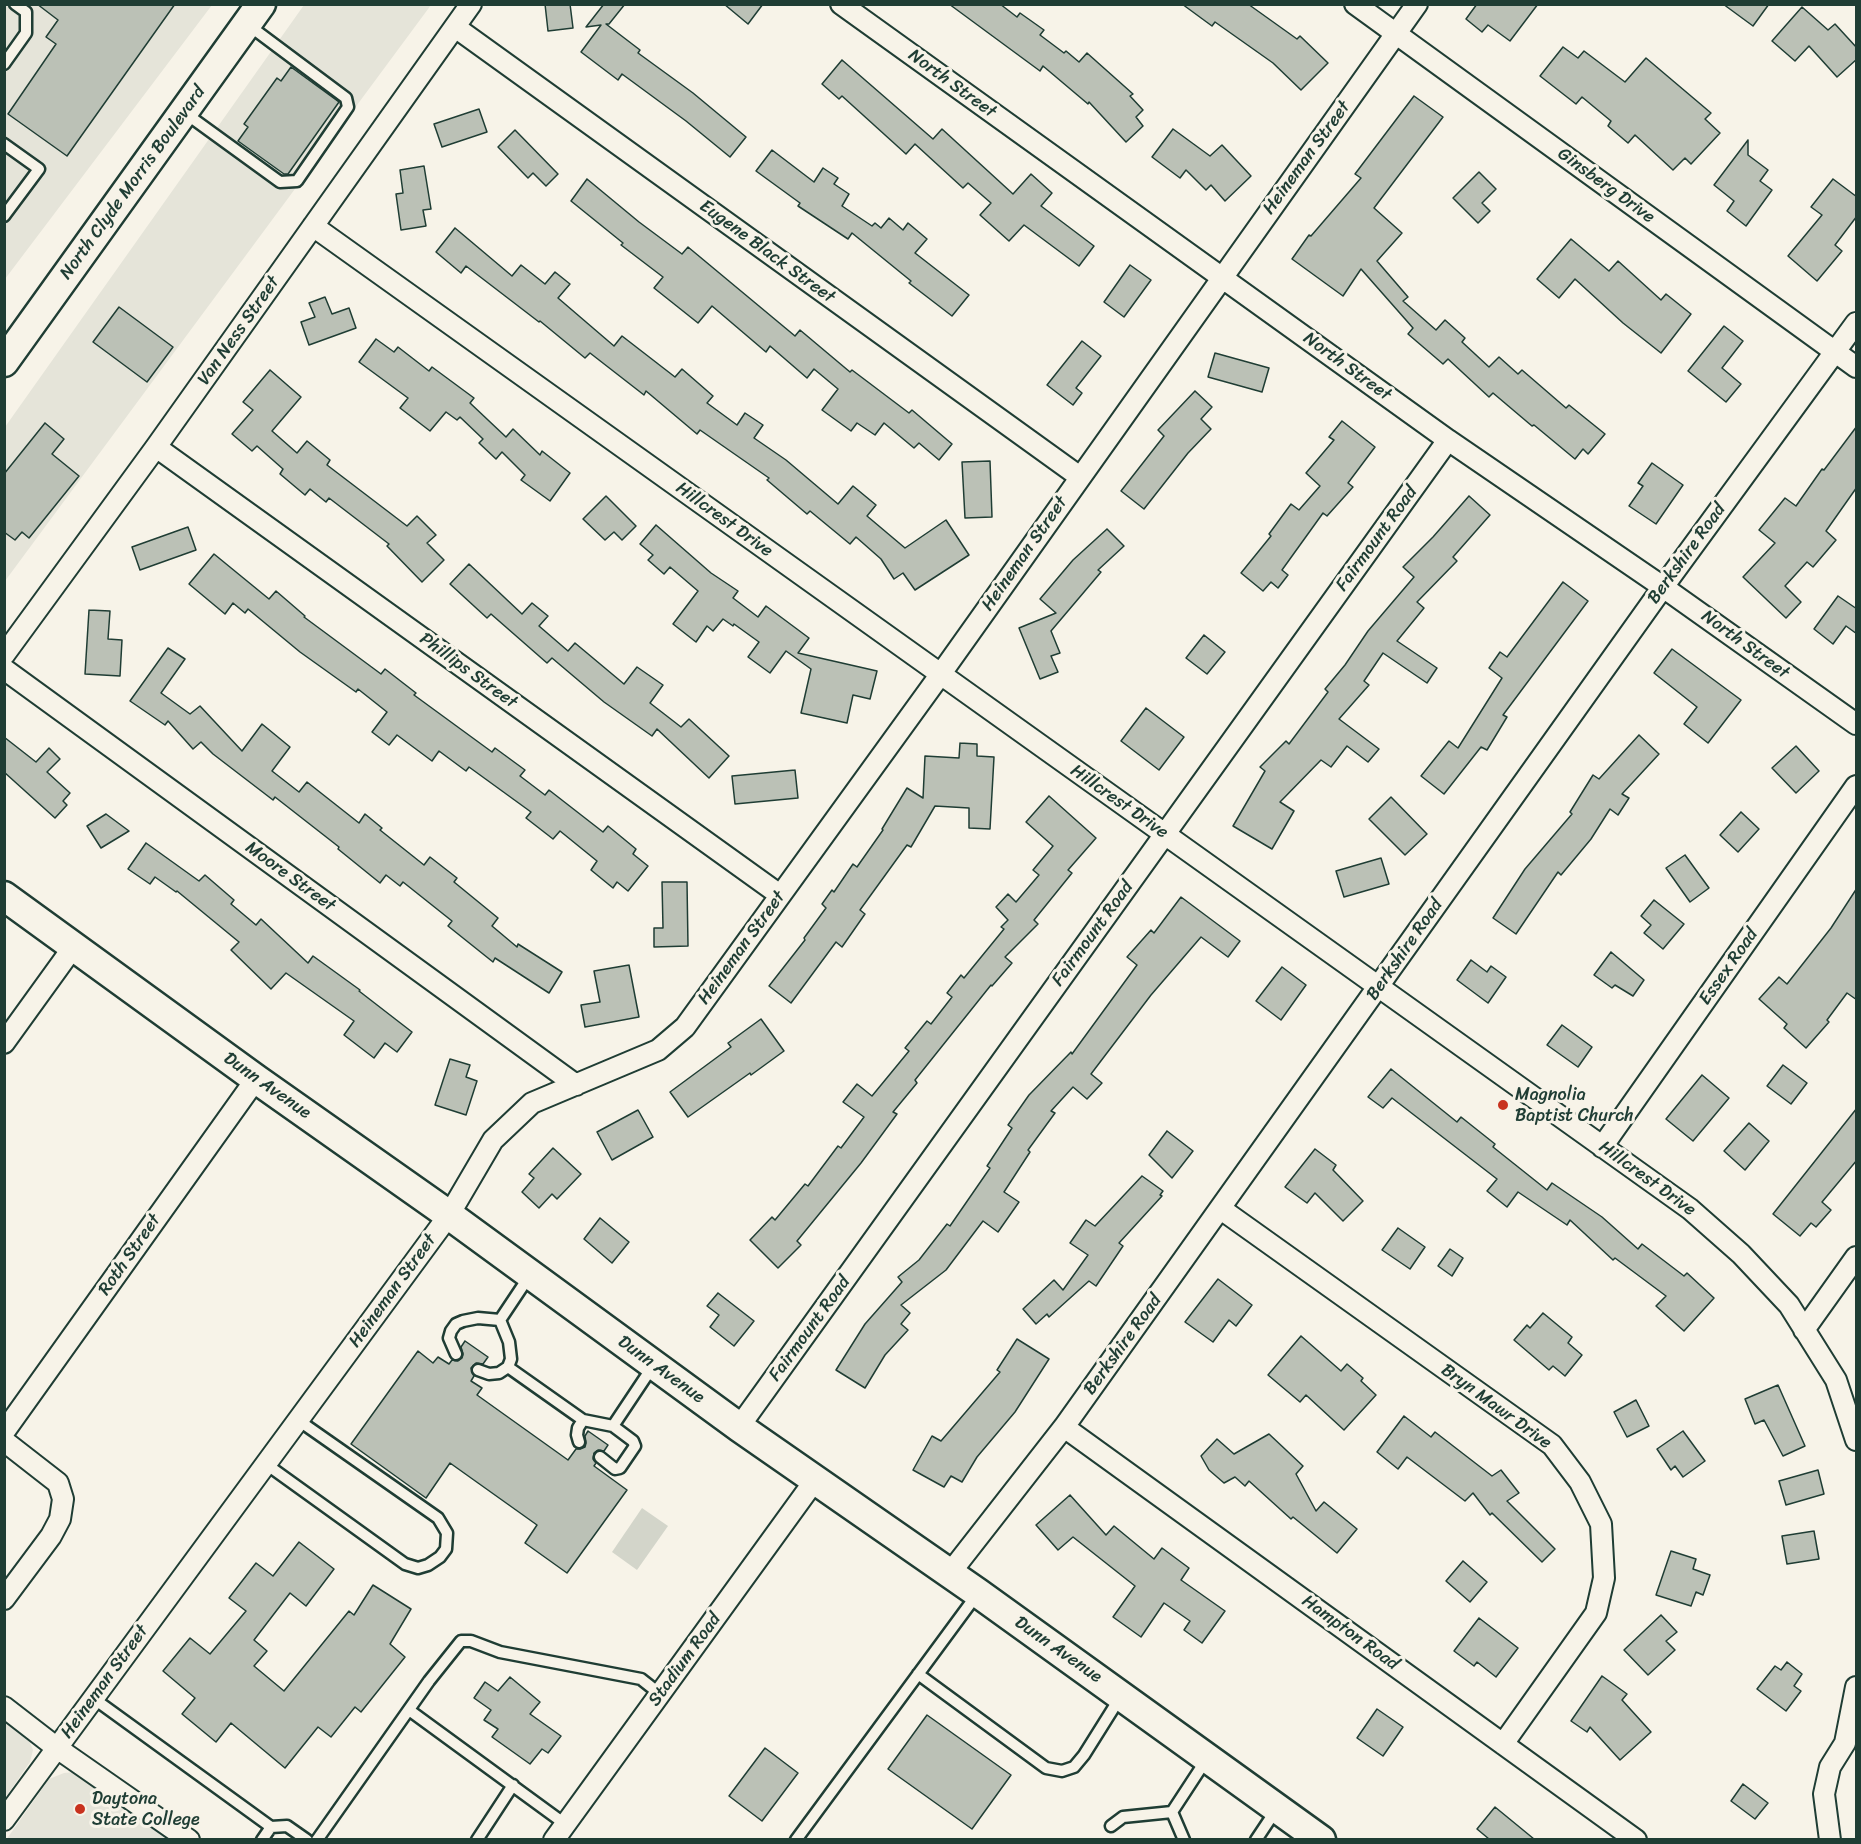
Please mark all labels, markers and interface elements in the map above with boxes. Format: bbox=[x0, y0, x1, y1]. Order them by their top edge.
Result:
street label: North Street bbox=[904, 45, 1000, 123]
street label: North Clyde Morris Boulevard bbox=[56, 82, 210, 284]
street label: Heineman Street bbox=[1259, 97, 1355, 219]
street label: Ginsberg Drive bbox=[1553, 143, 1659, 229]
street label: Eugene Black Street bbox=[695, 196, 839, 308]
street label: Van Ness Street bbox=[193, 272, 285, 390]
street label: North Street bbox=[1299, 328, 1395, 406]
street label: Hillcrest Drive bbox=[671, 478, 777, 562]
street label: Fairmount Road bbox=[1332, 482, 1422, 596]
street label: Heineman Street bbox=[977, 493, 1073, 615]
street label: Berkshire Road bbox=[1643, 500, 1731, 608]
street label: North Street bbox=[1697, 606, 1793, 684]
street label: Phillips Street bbox=[415, 628, 521, 714]
street label: Hillcrest Drive bbox=[1066, 760, 1172, 844]
street label: Moore Street bbox=[241, 837, 339, 917]
street label: Fairmount Road bbox=[1048, 877, 1138, 991]
street label: Heineman Street bbox=[694, 887, 790, 1009]
street label: Berkshire Road bbox=[1362, 895, 1448, 1005]
street label: Essex Road bbox=[1695, 925, 1763, 1009]
street label: Dunn Avenue bbox=[219, 1048, 315, 1124]
place label: Magnolia Baptist Church bbox=[1515, 1084, 1634, 1126]
marker: Magnolia Baptist Church bbox=[1496, 1098, 1510, 1112]
street label: Hillcrest Drive bbox=[1594, 1137, 1700, 1221]
street label: Roth Street bbox=[94, 1210, 166, 1300]
street label: Heineman Street bbox=[345, 1230, 441, 1352]
street label: Fairmount Road bbox=[765, 1272, 855, 1386]
street label: Berkshire Road bbox=[1079, 1291, 1167, 1399]
street label: Dunn Avenue bbox=[613, 1331, 709, 1409]
street label: Bryn Mawr Drive bbox=[1436, 1360, 1556, 1454]
street label: Hampton Road bbox=[1297, 1591, 1403, 1675]
street label: Stadium Road bbox=[644, 1609, 726, 1711]
street label: Dunn Avenue bbox=[1010, 1612, 1106, 1688]
street label: Heineman Street bbox=[57, 1621, 153, 1743]
place label: Daytona State College bbox=[92, 1788, 200, 1830]
marker: Daytona State College bbox=[73, 1802, 87, 1816]

